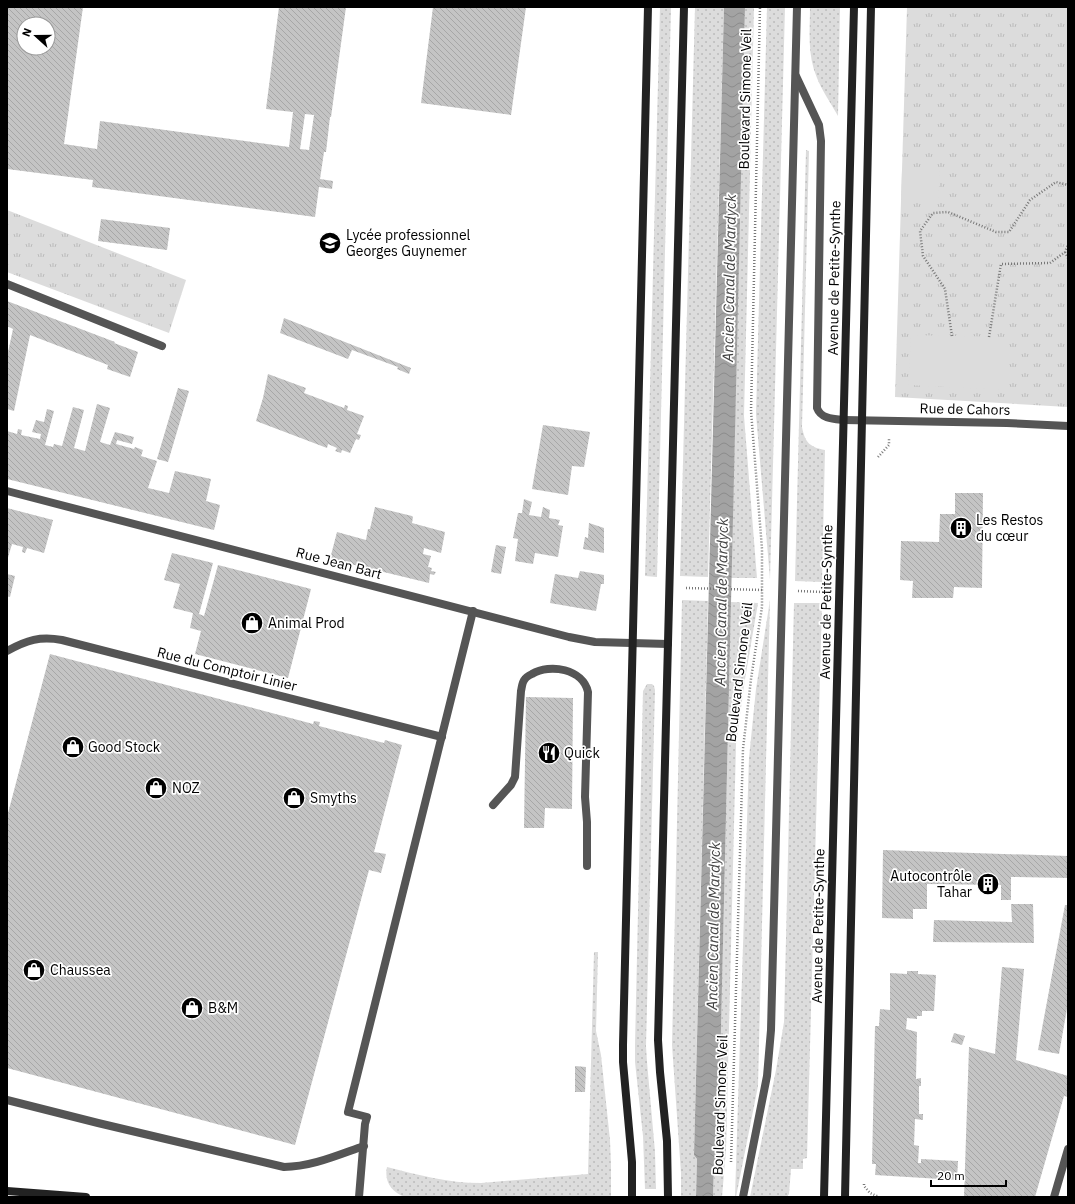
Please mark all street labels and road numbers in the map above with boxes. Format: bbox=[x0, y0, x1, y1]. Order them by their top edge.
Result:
street label: Boulevard Simone Veil bbox=[735, 28, 755, 170]
street label: Avenue de Petite-Synthe bbox=[824, 200, 844, 356]
street label: Rue de Cahors bbox=[919, 399, 1011, 419]
street label: Avenue de Petite-Synthe bbox=[816, 524, 836, 680]
street label: Rue Jean Bart bbox=[294, 543, 384, 583]
street label: Boulevard Simone Veil bbox=[721, 601, 757, 743]
street label: Rue du Comptoir Linier bbox=[155, 643, 299, 695]
street label: Avenue de Petite-Synthe bbox=[808, 848, 828, 1004]
street label: Boulevard Simone Veil bbox=[709, 1034, 731, 1176]

